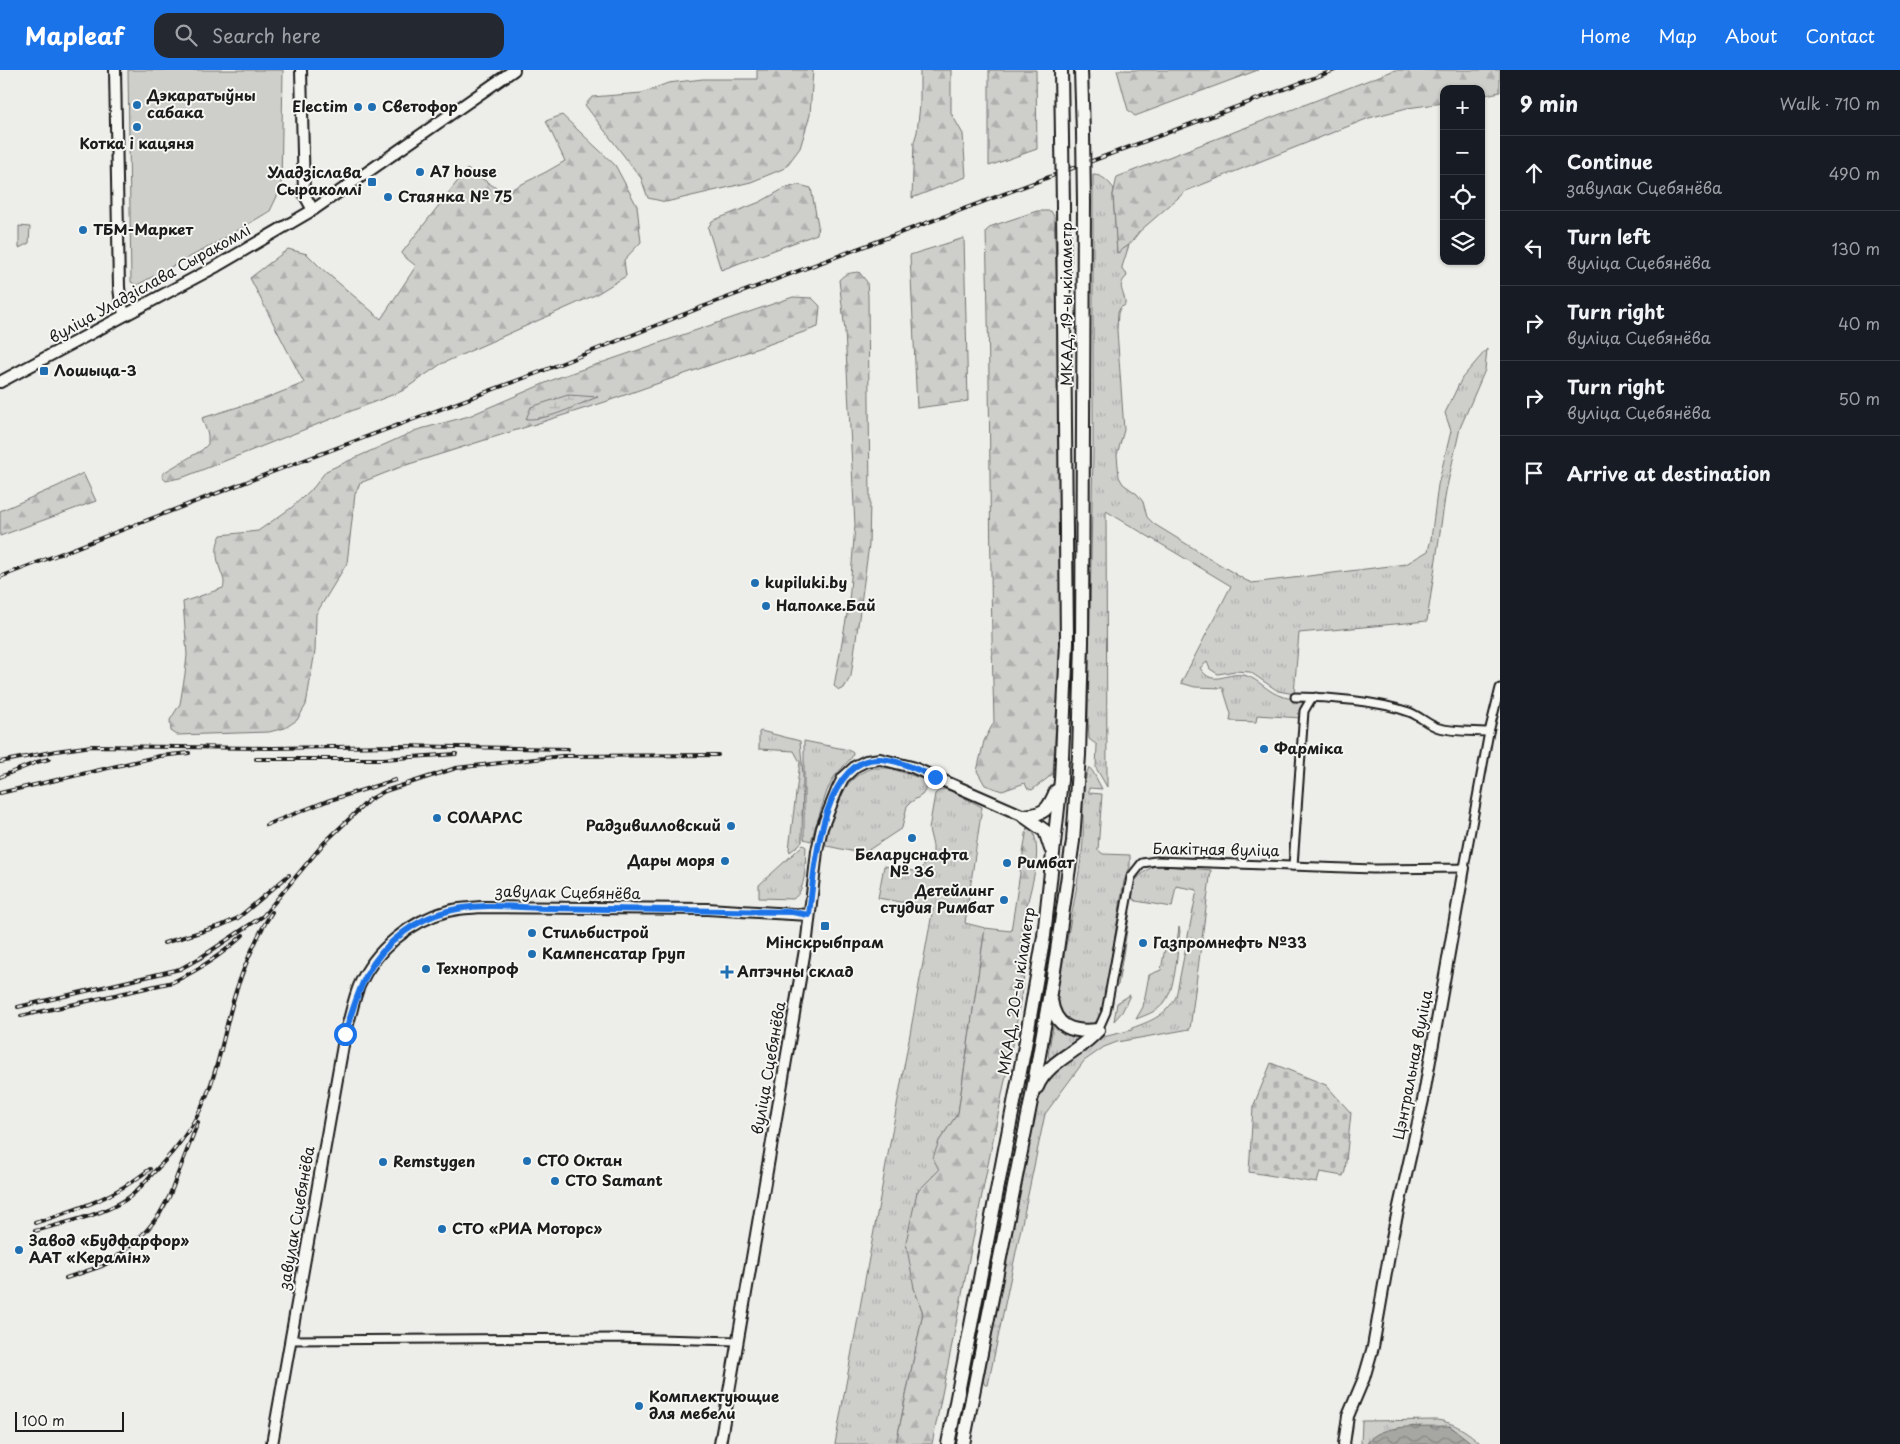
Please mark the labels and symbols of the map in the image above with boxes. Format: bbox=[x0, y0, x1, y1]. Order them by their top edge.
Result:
place label: Дэкаратыўны сабака bbox=[146, 83, 256, 123]
place label: Electim bbox=[292, 94, 348, 117]
place label: Светофор bbox=[382, 94, 458, 117]
marker: Дэкаратыўны сабака bbox=[131, 99, 143, 111]
marker: Electim bbox=[352, 101, 364, 113]
marker: Светофор bbox=[366, 101, 378, 113]
marker: Котка і кацяня bbox=[131, 121, 143, 133]
place label: Котка і кацяня bbox=[80, 131, 194, 154]
place label: A7 house bbox=[430, 159, 497, 182]
place label: Уладзіслава Сыракомлі bbox=[266, 160, 363, 200]
marker: A7 house bbox=[414, 166, 426, 178]
marker: Уладзіслава Сыракомлі bbox=[366, 176, 378, 188]
place label: Стаянка № 75 bbox=[398, 184, 513, 207]
marker: Стаянка № 75 bbox=[382, 191, 394, 203]
place label: ТБМ-Маркет bbox=[93, 217, 194, 240]
street label: вуліца Уладзіслава Сыракомлі bbox=[44, 218, 254, 348]
street label: МКАД, 19-ы кіламетр bbox=[1054, 222, 1077, 386]
marker: ТБМ-Маркет bbox=[77, 224, 89, 236]
place label: Лошыца-3 bbox=[54, 358, 137, 381]
marker: Лошыца-3 bbox=[38, 365, 50, 377]
place label: kupiluki.by bbox=[765, 570, 847, 593]
marker: kupiluki.by bbox=[749, 577, 761, 589]
place label: Наполке.Бай bbox=[776, 593, 876, 616]
marker: Наполке.Бай bbox=[760, 600, 772, 612]
place label: Фарміка bbox=[1274, 736, 1343, 759]
marker: Фарміка bbox=[1258, 743, 1270, 755]
route end bbox=[924, 766, 947, 789]
place label: СОЛАРЛС bbox=[447, 805, 523, 828]
marker: СОЛАРЛС bbox=[431, 812, 443, 824]
place label: Радзивилловский bbox=[586, 813, 721, 836]
marker: Радзивилловский bbox=[725, 820, 737, 832]
marker: Беларуснафта № 36 bbox=[906, 832, 918, 844]
street label: Блакітная вуліца bbox=[1152, 836, 1281, 861]
place label: Беларуснафта № 36 bbox=[855, 842, 970, 882]
place label: Дары моря bbox=[627, 848, 715, 871]
place label: Римбат bbox=[1017, 850, 1076, 873]
marker: Дары моря bbox=[719, 855, 731, 867]
marker: Римбат bbox=[1001, 857, 1013, 869]
place label: Детейлинг студия Римбат bbox=[880, 878, 995, 918]
street label: завулак Сцебянёва bbox=[494, 879, 641, 904]
marker: Детейлинг студия Римбат bbox=[998, 894, 1010, 906]
street label: МКАД, 20-ы кіламетр bbox=[991, 905, 1040, 1076]
place label: Стильбистрой bbox=[542, 920, 649, 943]
marker: Мінскрыбпрам bbox=[819, 920, 831, 932]
marker: Стильбистрой bbox=[526, 927, 538, 939]
place label: Мінскрыбпрам bbox=[766, 930, 884, 953]
place label: Газпромнефть №33 bbox=[1153, 930, 1307, 953]
marker: Газпромнефть №33 bbox=[1137, 937, 1149, 949]
place label: Кампенсатар Груп bbox=[542, 941, 686, 964]
marker: Кампенсатар Груп bbox=[526, 948, 538, 960]
place label: Технопроф bbox=[436, 956, 519, 979]
place label: Аптэчны склад bbox=[736, 959, 854, 982]
marker: Технопроф bbox=[420, 963, 432, 975]
marker: Аптэчны склад bbox=[721, 966, 733, 978]
street label: Цэнтральная вуліца bbox=[1386, 987, 1438, 1142]
street label: вуліца Сцебянёва bbox=[744, 999, 791, 1136]
route start bbox=[334, 1023, 357, 1046]
street label: завулак Сцебянёва bbox=[271, 1144, 320, 1292]
place label: СТО Октан bbox=[537, 1148, 623, 1171]
place label: Remstygen bbox=[393, 1149, 475, 1172]
marker: СТО Октан bbox=[521, 1155, 533, 1167]
marker: Remstygen bbox=[377, 1156, 389, 1168]
place label: СТО Samant bbox=[565, 1168, 663, 1191]
marker: СТО Samant bbox=[549, 1175, 561, 1187]
place label: СТО «РИА Моторс» bbox=[452, 1216, 602, 1239]
marker: СТО «РИА Моторс» bbox=[436, 1223, 448, 1235]
place label: Завод «Будфарфор» ААТ «Керамін» bbox=[28, 1228, 189, 1268]
marker: Завод «Будфарфор» ААТ «Керамін» bbox=[13, 1244, 25, 1256]
place label: Комплектующие для мебели bbox=[649, 1384, 779, 1424]
marker: Комплектующие для мебели bbox=[633, 1400, 645, 1412]
scale bar bbox=[15, 1409, 124, 1432]

